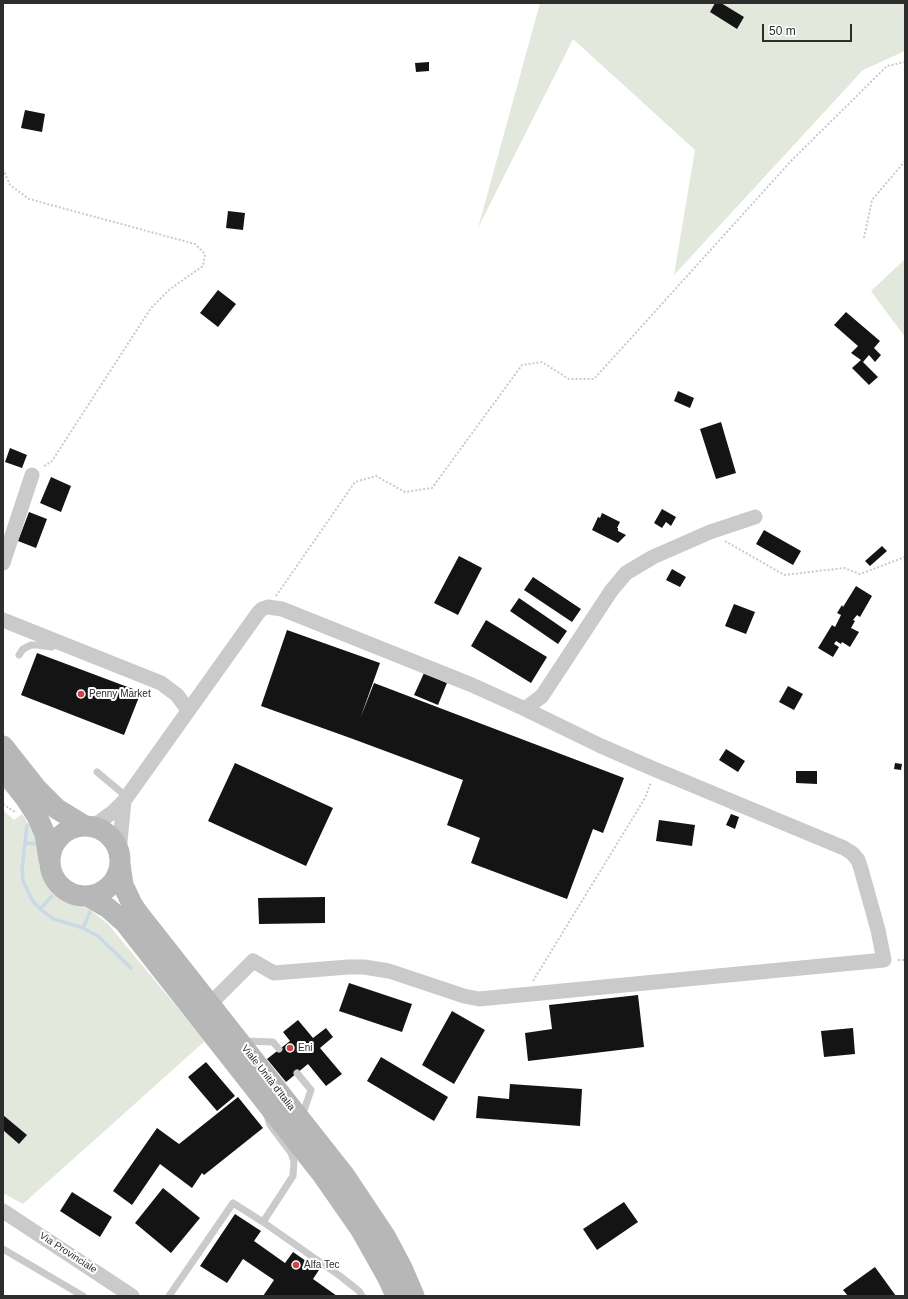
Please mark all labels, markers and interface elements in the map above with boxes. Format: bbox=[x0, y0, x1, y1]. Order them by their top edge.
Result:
scale bar bbox=[764, 16, 854, 42]
text: 50 m bbox=[769, 24, 796, 38]
place label: Penny Market bbox=[89, 688, 151, 700]
marker: Penny Market bbox=[76, 689, 86, 699]
place label: Eni bbox=[298, 1042, 312, 1054]
street label: Viale Unità d'Italia bbox=[239, 1043, 297, 1113]
marker: Eni bbox=[285, 1043, 295, 1053]
street label: Via Provinciale bbox=[37, 1230, 99, 1276]
place label: Alfa Tec bbox=[304, 1259, 340, 1271]
marker: Alfa Tec bbox=[291, 1260, 301, 1270]

